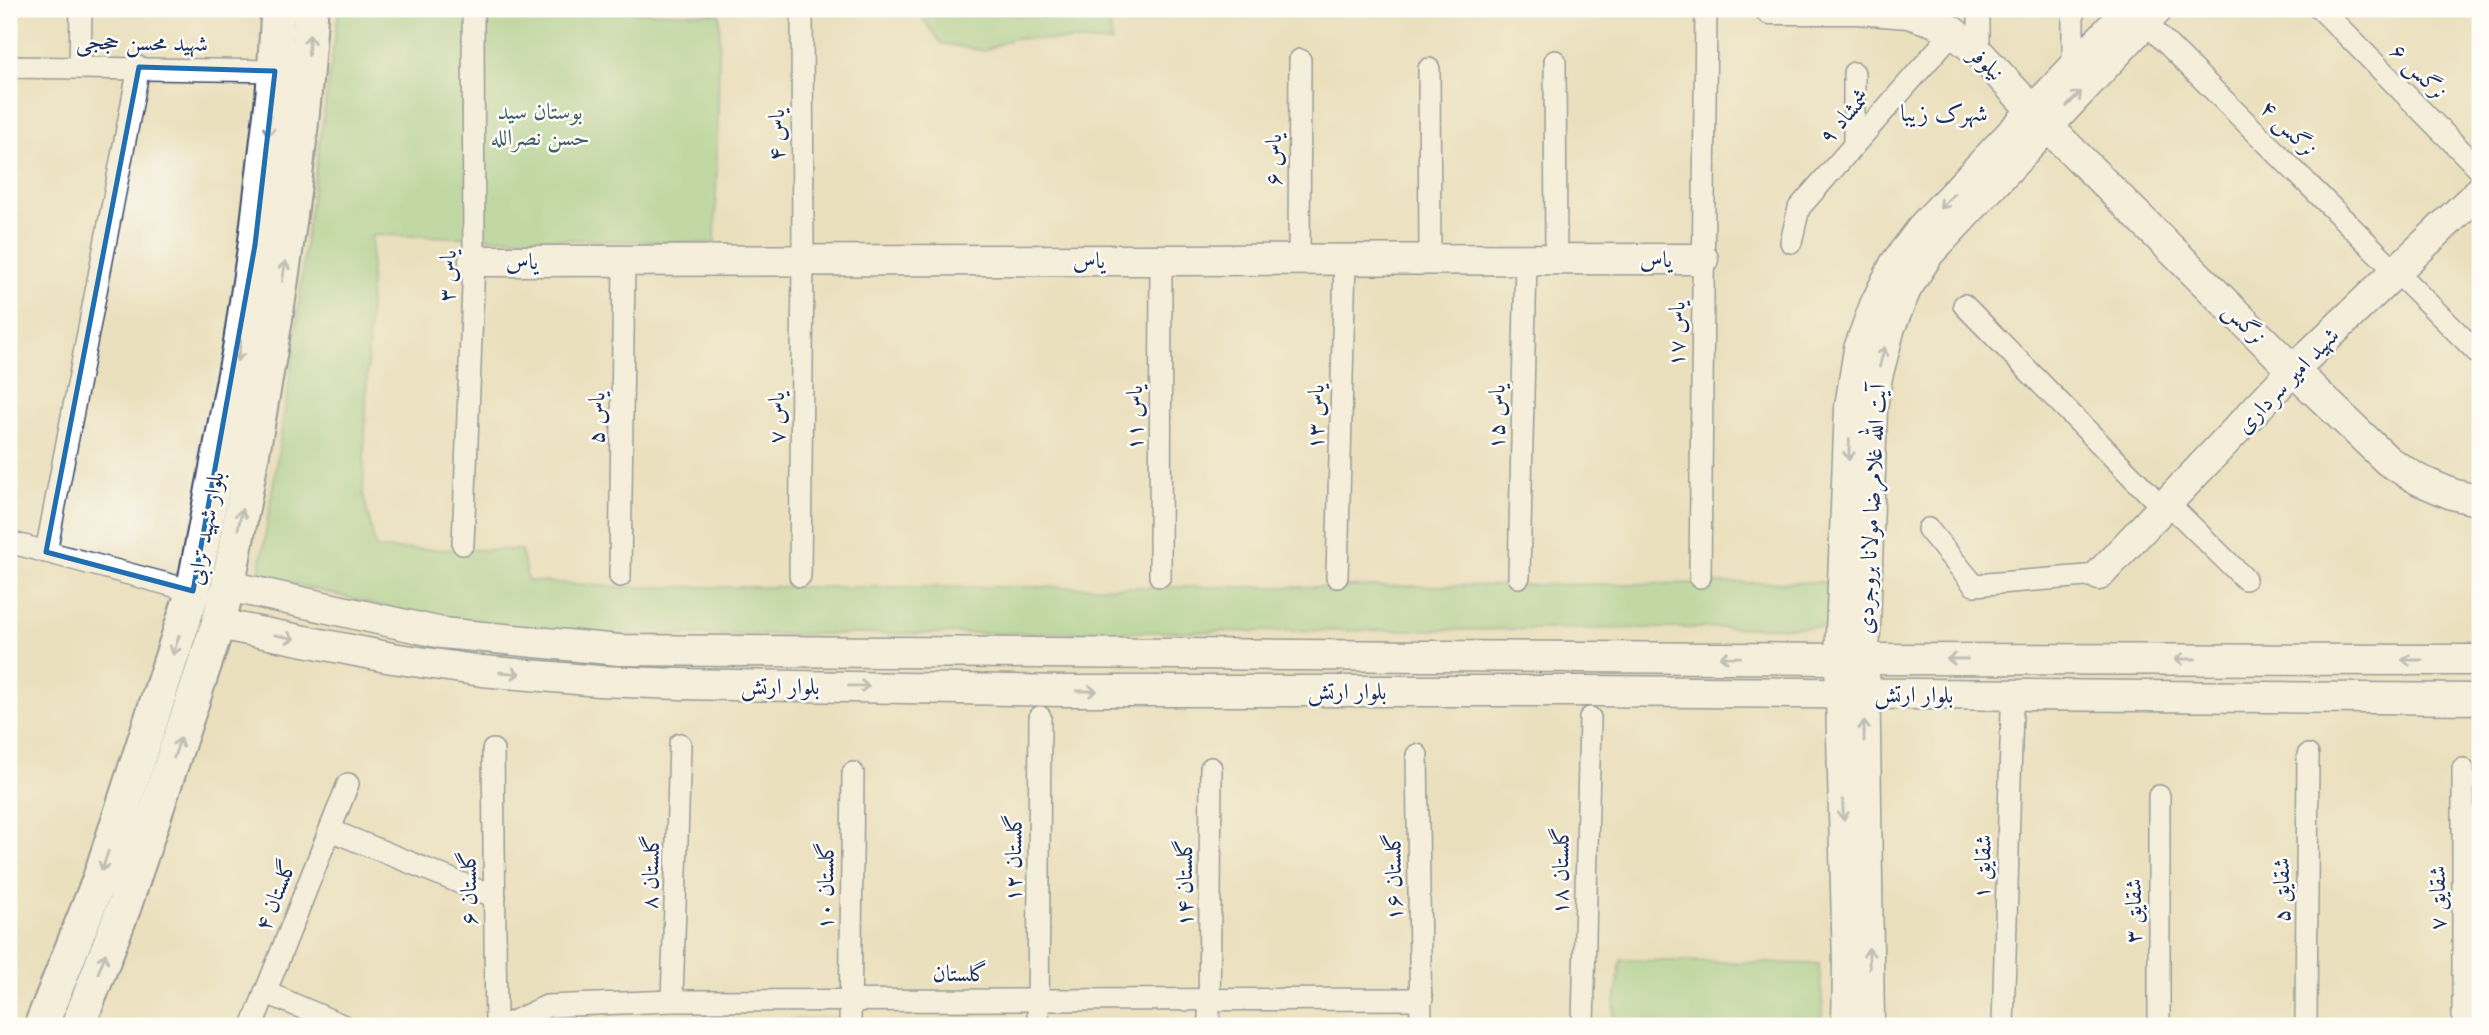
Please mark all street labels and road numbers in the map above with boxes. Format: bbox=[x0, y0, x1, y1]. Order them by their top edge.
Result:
street label: شهید محسن حججی bbox=[76, 26, 208, 59]
street label: نرگس ۶ bbox=[2383, 36, 2454, 107]
street label: نیلوفر bbox=[1961, 38, 2011, 88]
street label: شمشاد ۹ bbox=[1812, 82, 1877, 151]
street label: نرگس ۴ bbox=[2253, 93, 2324, 164]
street label: یاس ۴ bbox=[761, 107, 792, 161]
street label: یاس ۶ bbox=[1258, 132, 1289, 186]
street label: یاس bbox=[1640, 244, 1674, 275]
street label: یاس bbox=[1073, 245, 1107, 276]
street label: یاس bbox=[506, 246, 540, 277]
street label: یاس ۳ bbox=[431, 248, 464, 303]
street label: نرگس bbox=[2216, 295, 2273, 352]
street label: یاس ۱۷ bbox=[1660, 299, 1693, 367]
street label: شهید امیر سرداری bbox=[2229, 320, 2346, 440]
street label: آیت الله غلامرضا مولانا بروجردی bbox=[1846, 380, 1894, 635]
street label: یاس ۱۳ bbox=[1299, 382, 1332, 450]
street label: یاس ۱۵ bbox=[1480, 382, 1513, 450]
street label: یاس ۱۱ bbox=[1119, 384, 1150, 451]
street label: یاس ۵ bbox=[581, 390, 612, 444]
street label: یاس ۷ bbox=[761, 390, 792, 444]
street label: بلوار شهید ترابی bbox=[179, 469, 232, 587]
street label: بلوار ارتش bbox=[740, 671, 820, 702]
street label: بلوار ارتش bbox=[1307, 676, 1387, 707]
street label: بلوار ارتش bbox=[1874, 678, 1954, 711]
street label: گلستان ۱۲ bbox=[997, 814, 1030, 902]
street label: گلستان ۱۸ bbox=[1544, 827, 1577, 915]
street label: گلستان ۱۶ bbox=[1377, 833, 1410, 921]
street label: گلستان ۸ bbox=[634, 834, 667, 910]
street label: شقایق ۱ bbox=[1966, 834, 1999, 900]
street label: گلستان ۱۴ bbox=[1169, 839, 1200, 927]
street label: گلستان ۱۰ bbox=[809, 842, 842, 930]
street label: گلستان ۶ bbox=[452, 850, 485, 926]
street label: گلستان ۴ bbox=[247, 855, 304, 936]
street label: شقایق ۵ bbox=[2266, 857, 2297, 923]
street label: شقایق ۷ bbox=[2422, 865, 2453, 931]
street label: شقایق ۳ bbox=[2118, 878, 2149, 944]
street label: گلستان bbox=[933, 958, 988, 989]

